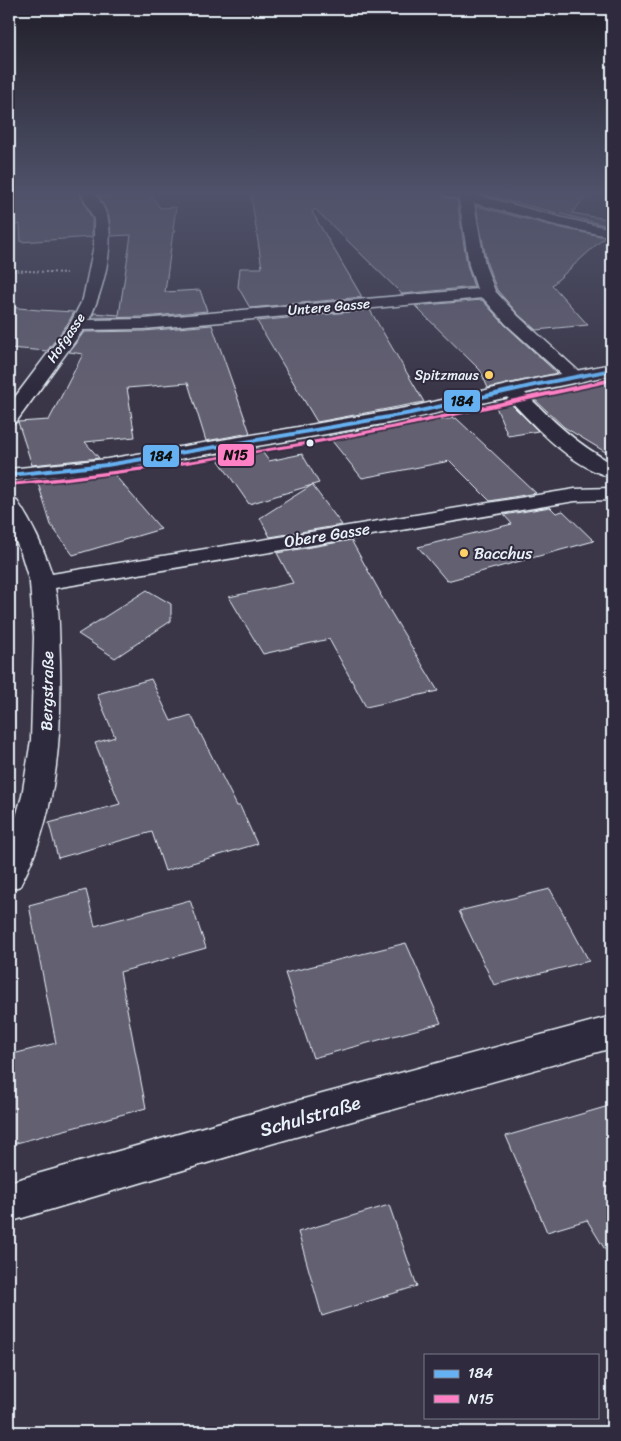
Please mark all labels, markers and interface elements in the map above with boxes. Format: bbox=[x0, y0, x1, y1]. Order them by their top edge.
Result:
street label: Untere Gasse bbox=[287, 291, 371, 323]
street label: Hofgasse bbox=[40, 307, 92, 368]
place label: Spitzmaus bbox=[414, 363, 480, 388]
marker: Spitzmaus bbox=[483, 369, 495, 381]
line badge: 184 bbox=[443, 389, 481, 413]
text: 184 bbox=[450, 389, 474, 414]
unlabelled marker bbox=[305, 438, 315, 448]
line badge: N15 bbox=[217, 443, 255, 467]
text: N15 bbox=[223, 443, 249, 468]
line badge: 184 bbox=[142, 444, 180, 468]
text: 184 bbox=[149, 444, 173, 469]
street label: Obere Gasse bbox=[282, 514, 372, 556]
place label: Bacchus bbox=[474, 539, 533, 568]
marker: Bacchus bbox=[458, 547, 470, 559]
street label: Bergstraße bbox=[32, 651, 62, 731]
street label: Schulstraße bbox=[256, 1086, 364, 1146]
legend bbox=[424, 1354, 598, 1418]
text: 184 bbox=[468, 1360, 493, 1386]
text: N15 bbox=[468, 1386, 494, 1412]

